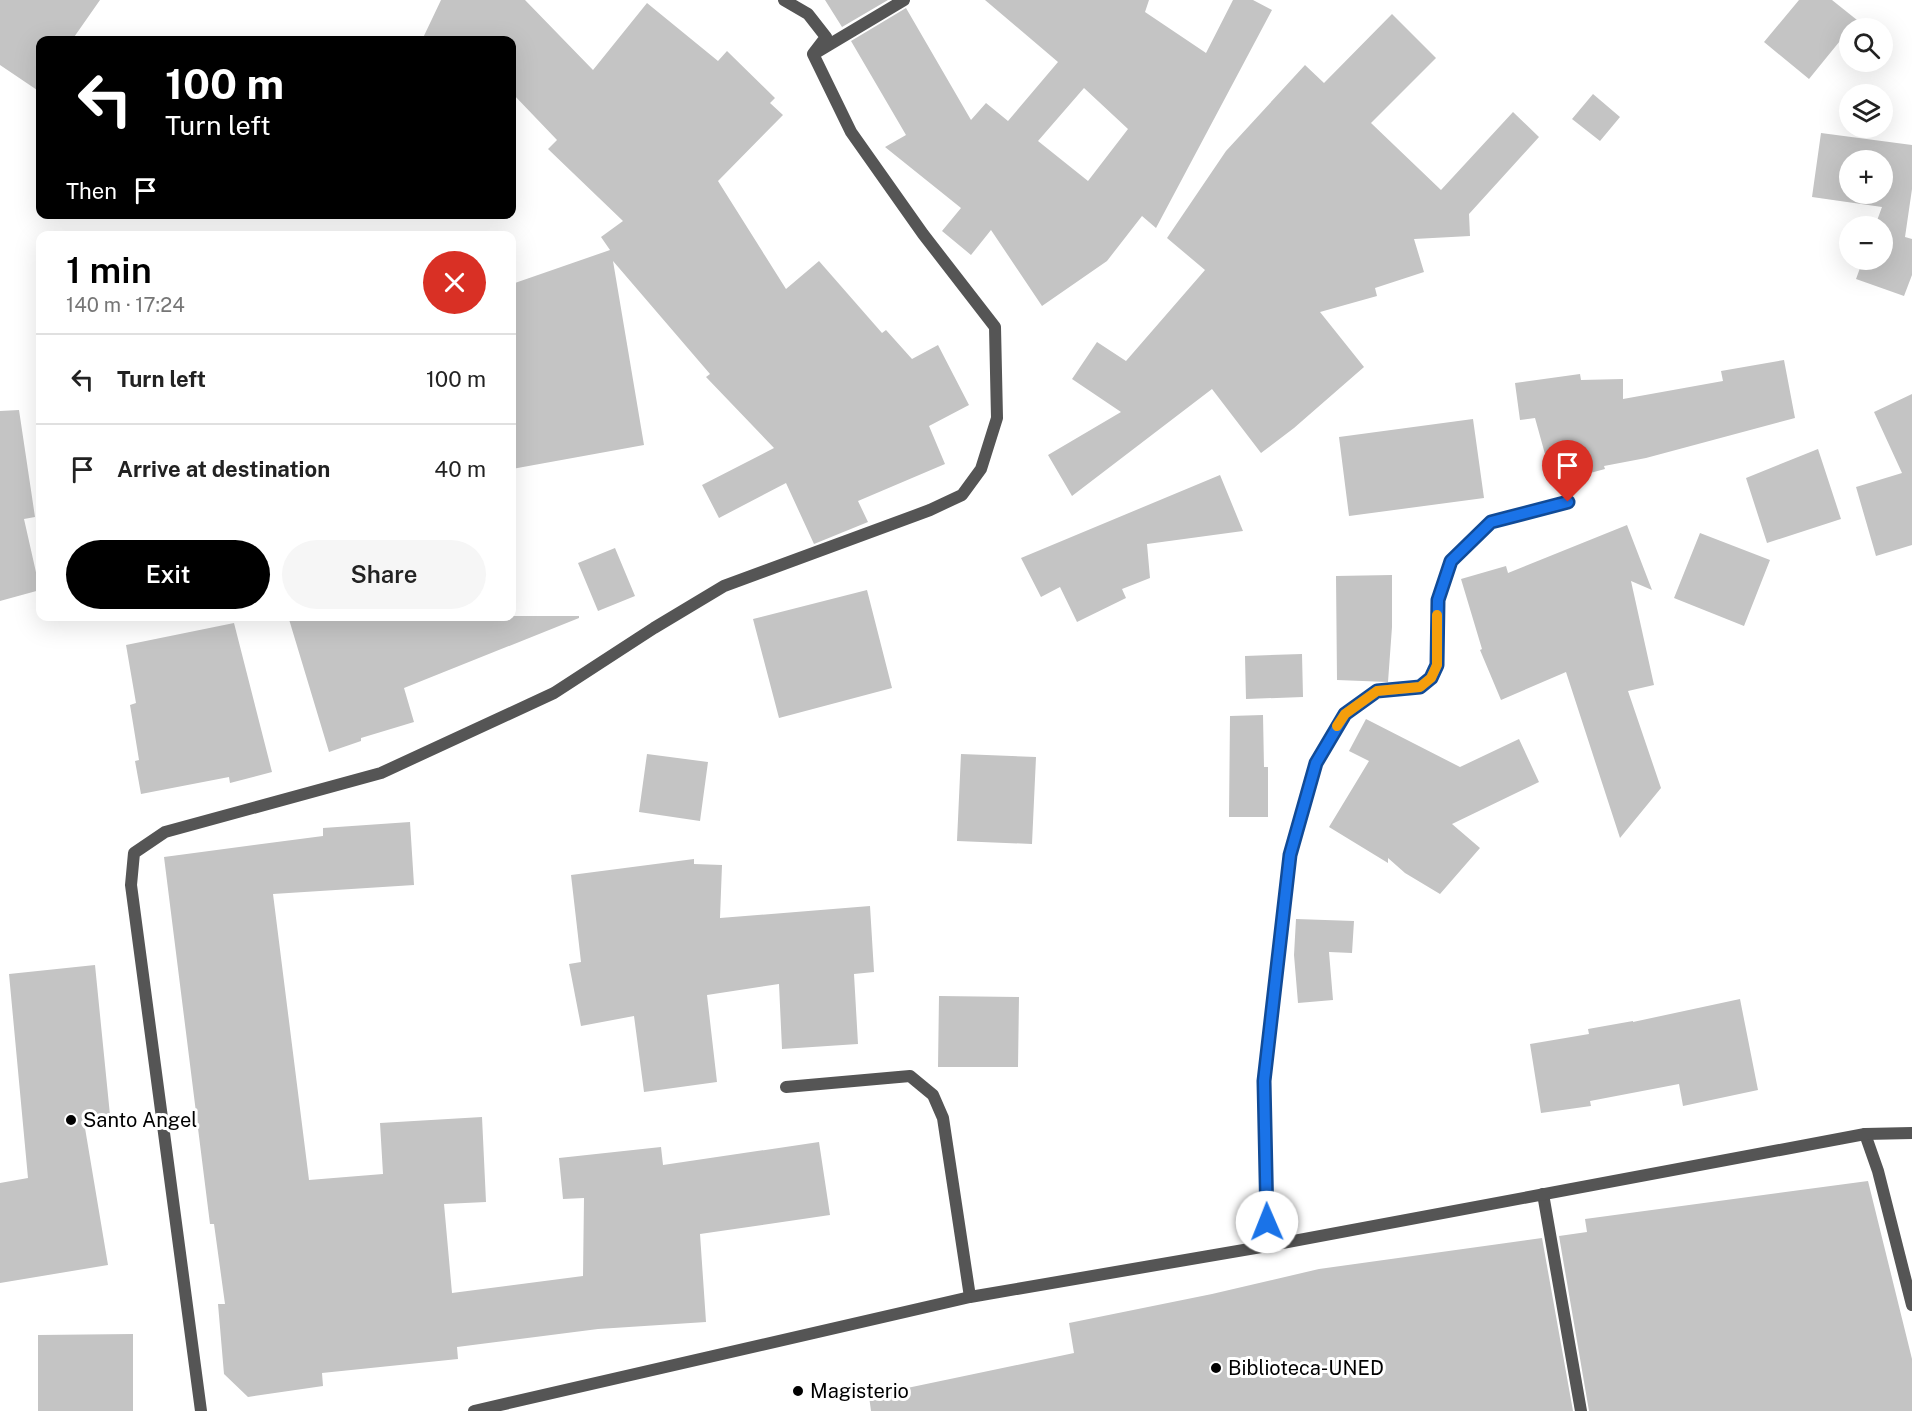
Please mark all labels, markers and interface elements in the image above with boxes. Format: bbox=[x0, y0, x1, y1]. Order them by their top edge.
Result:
map controls bbox=[1839, 18, 1893, 270]
button: search bbox=[1839, 18, 1893, 72]
text: 100 m bbox=[165, 59, 284, 108]
icon: left bbox=[66, 60, 144, 138]
button: layers bbox=[1839, 84, 1893, 138]
text: Turn left bbox=[165, 109, 271, 141]
button: + bbox=[1839, 150, 1893, 204]
icon: arrive bbox=[129, 174, 162, 207]
text: Then bbox=[66, 178, 117, 204]
button: − bbox=[1839, 216, 1893, 270]
text: 1 min bbox=[66, 249, 152, 291]
button: close bbox=[423, 251, 486, 314]
text: 140 m · 17:24 bbox=[66, 293, 185, 317]
icon: left bbox=[66, 363, 99, 396]
text: Turn left bbox=[117, 366, 206, 392]
text: 100 m bbox=[426, 366, 486, 392]
pin bbox=[1542, 440, 1593, 502]
icon: arrive bbox=[1551, 449, 1584, 482]
icon: arrive bbox=[66, 453, 99, 486]
text: Arrive at destination bbox=[117, 456, 330, 482]
text: 40 m bbox=[434, 456, 486, 482]
button: Exit bbox=[66, 540, 270, 609]
button: Share bbox=[282, 540, 486, 609]
place label: Santo Angel bbox=[83, 1108, 197, 1132]
marker: Santo Angel bbox=[64, 1113, 78, 1127]
position arrow bbox=[1235, 1190, 1299, 1254]
place label: Biblioteca-UNED bbox=[1228, 1356, 1384, 1380]
marker: Biblioteca-UNED bbox=[1209, 1361, 1223, 1375]
place label: Magisterio bbox=[810, 1379, 909, 1403]
marker: Magisterio bbox=[791, 1384, 805, 1398]

